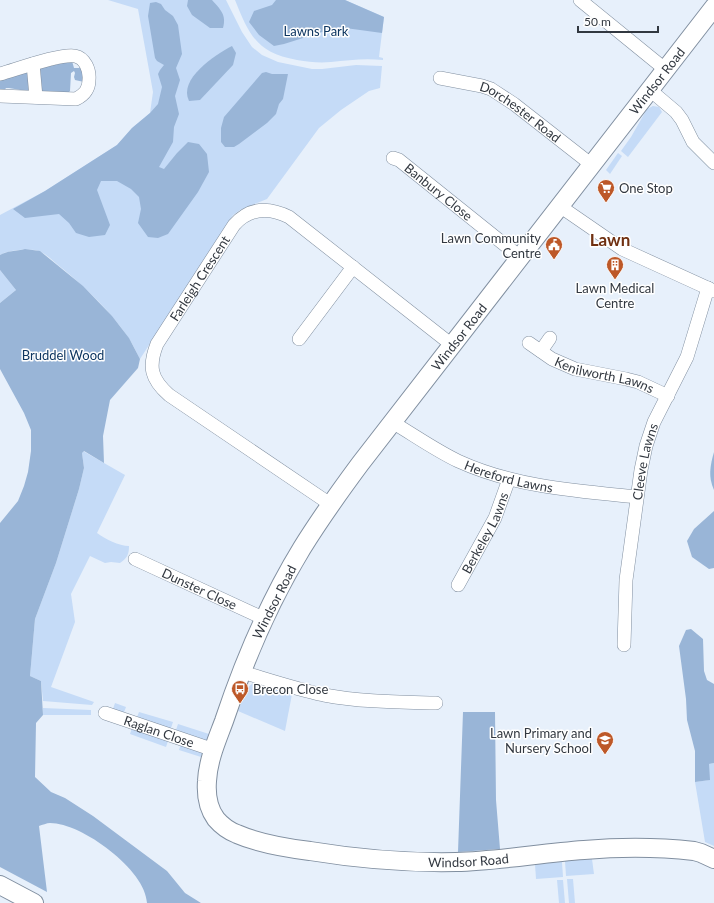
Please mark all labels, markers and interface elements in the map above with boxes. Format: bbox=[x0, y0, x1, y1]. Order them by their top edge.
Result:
scale bar bbox=[578, 8, 658, 34]
text: 50 m bbox=[584, 14, 611, 29]
park label: Lawns Park bbox=[284, 23, 349, 39]
street label: Windsor Road bbox=[626, 44, 688, 118]
street label: Dorchester Road bbox=[478, 78, 564, 146]
street label: Banbury Close bbox=[401, 160, 476, 224]
supermarket icon: One Stop bbox=[596, 178, 616, 203]
place label: One Stop bbox=[619, 180, 673, 196]
district label: Lawn bbox=[590, 229, 630, 250]
place label: Lawn Community Centre bbox=[441, 230, 541, 261]
street label: Farleigh Crescent bbox=[166, 232, 233, 324]
public building icon: Lawn Community Centre bbox=[544, 235, 564, 260]
building icon: Lawn Medical Centre bbox=[605, 255, 625, 280]
place label: Lawn Medical Centre bbox=[576, 280, 654, 311]
street label: Windsor Road bbox=[428, 300, 490, 374]
park label: Bruddel Wood bbox=[22, 347, 104, 363]
street label: Kenilworth Lawns bbox=[552, 353, 657, 396]
street label: Cleeve Lawns bbox=[629, 421, 661, 501]
street label: Hereford Lawns bbox=[462, 457, 554, 496]
street label: Berkeley Lawns bbox=[458, 490, 512, 576]
street label: Windsor Road bbox=[249, 562, 299, 642]
street label: Dunster Close bbox=[159, 565, 240, 613]
bus stop icon: Brecon Close bbox=[230, 679, 250, 704]
place label: Brecon Close bbox=[253, 681, 328, 697]
street label: Raglan Close bbox=[122, 712, 196, 751]
place label: Lawn Primary and Nursery School bbox=[490, 725, 592, 756]
school or university icon: Lawn Primary and Nursery School bbox=[595, 730, 615, 755]
street label: Windsor Road bbox=[428, 850, 510, 870]

